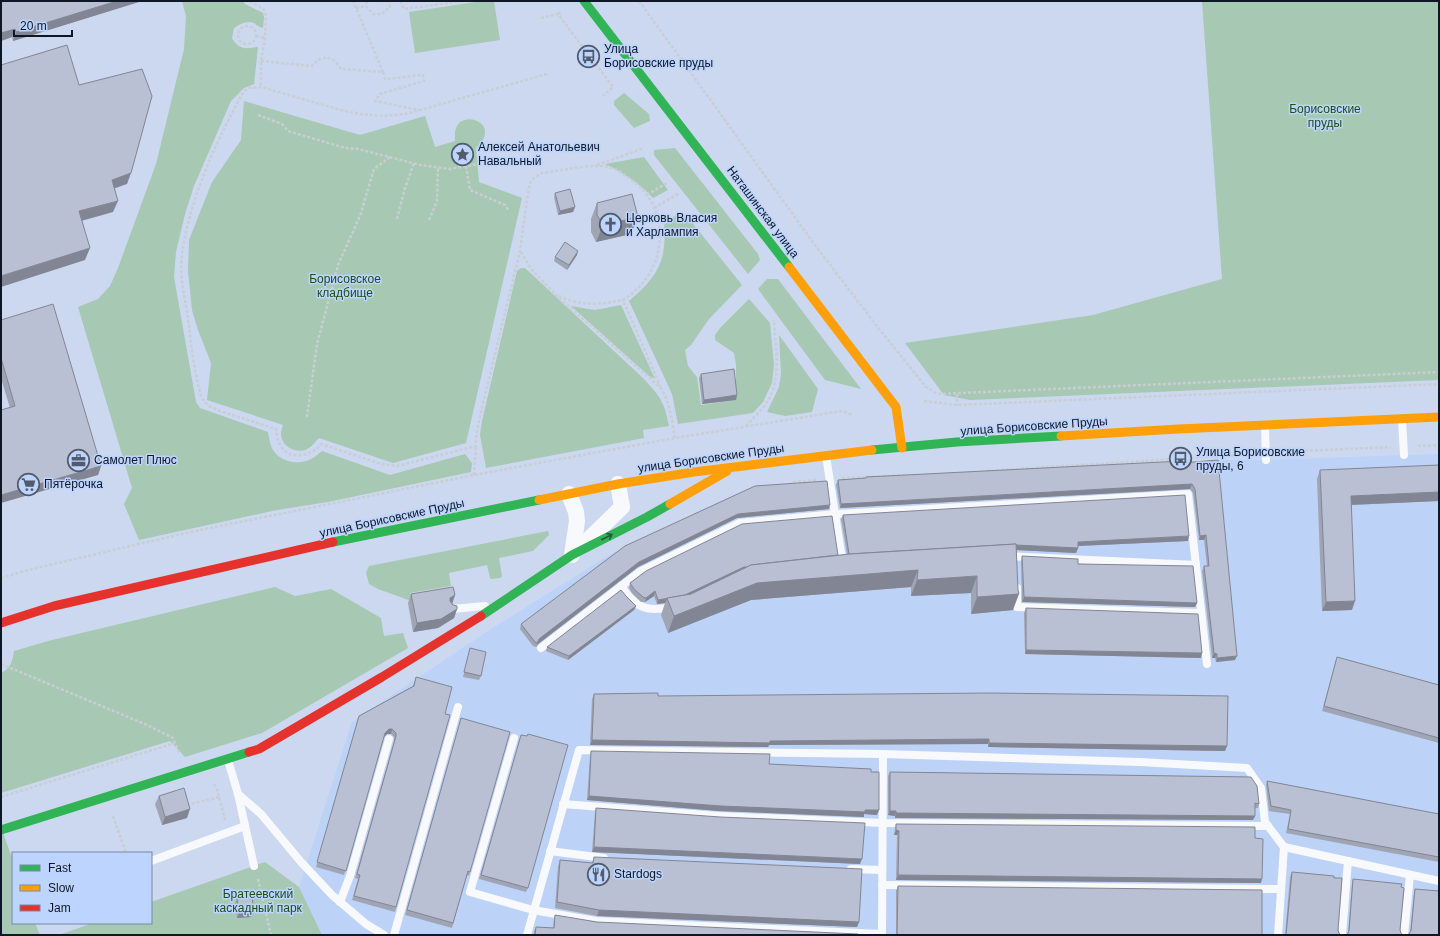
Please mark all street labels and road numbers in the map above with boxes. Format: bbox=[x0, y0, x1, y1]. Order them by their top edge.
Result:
street label: Наташинская улица bbox=[724, 163, 802, 261]
street label: улица Борисовские Пруды bbox=[960, 414, 1108, 438]
street label: улица Борисовские Пруды bbox=[637, 441, 785, 475]
street label: улица Борисовские Пруды bbox=[318, 496, 466, 540]

